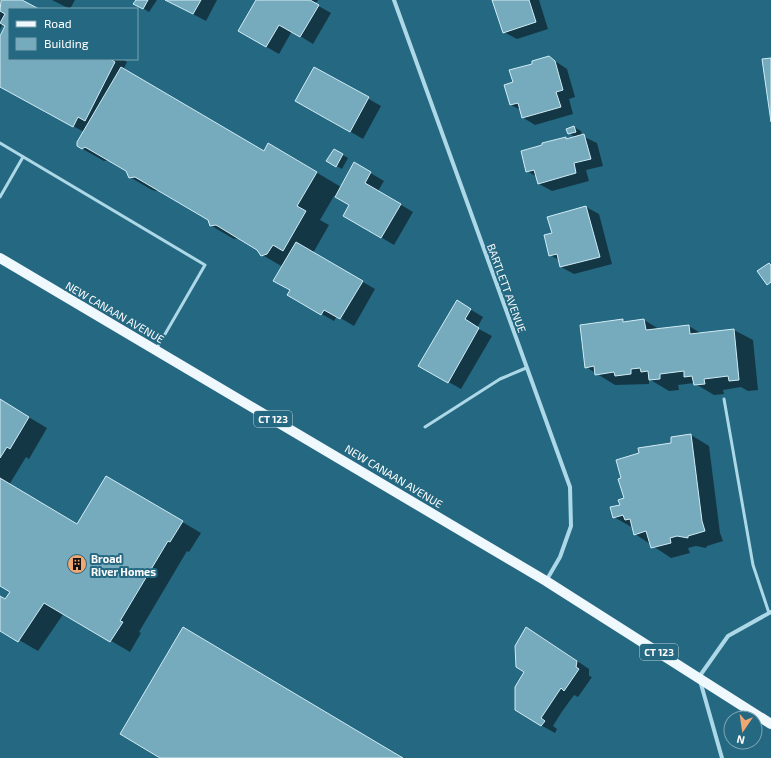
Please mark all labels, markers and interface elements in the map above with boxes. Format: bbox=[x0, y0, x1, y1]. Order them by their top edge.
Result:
legend bbox=[8, 8, 138, 60]
text: Road bbox=[44, 16, 72, 30]
text: Building bbox=[44, 36, 89, 50]
street label: BARTLETT AVENUE bbox=[485, 242, 529, 334]
street label: NEW CANAAN AVENUE bbox=[63, 278, 167, 346]
road number: CT 123 bbox=[254, 411, 292, 427]
street label: NEW CANAAN AVENUE bbox=[343, 442, 445, 510]
place label: Broad River Homes bbox=[91, 552, 156, 578]
building icon: Broad River Homes bbox=[66, 553, 88, 575]
road number: CT 123 bbox=[640, 644, 678, 660]
north arrow bbox=[723, 710, 763, 750]
text: N bbox=[735, 733, 746, 747]

